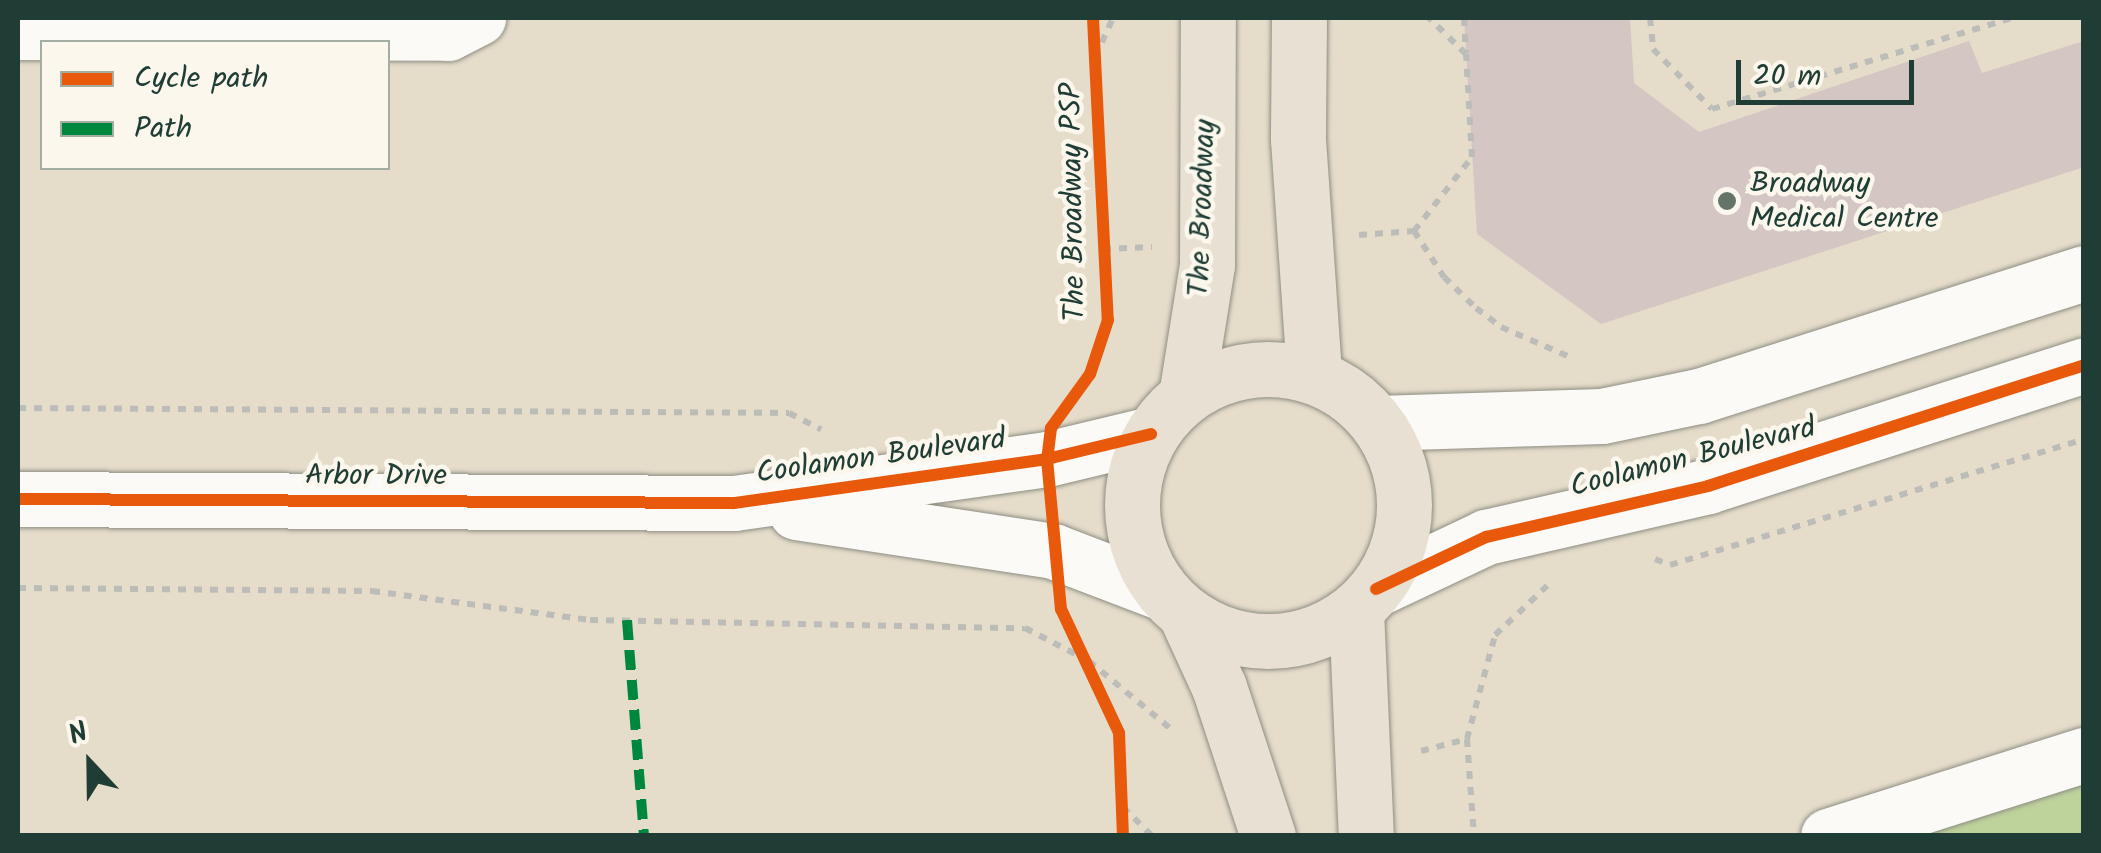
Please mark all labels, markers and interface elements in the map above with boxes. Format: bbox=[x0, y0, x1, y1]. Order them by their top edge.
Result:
legend bbox=[40, 40, 390, 170]
scale bar bbox=[1741, 40, 1918, 102]
text: 20 m bbox=[1753, 53, 1821, 101]
text: Cycle path bbox=[134, 55, 268, 103]
street label: The Broadway PSP bbox=[1054, 83, 1094, 321]
text: Path bbox=[134, 105, 192, 153]
street label: The Broadway bbox=[1182, 119, 1224, 297]
place label: Broadway Medical Centre bbox=[1750, 166, 1939, 236]
marker: Broadway Medical Centre bbox=[1714, 188, 1740, 214]
street label: Coolamon Boulevard bbox=[1567, 410, 1819, 506]
street label: Coolamon Boulevard bbox=[754, 422, 1008, 492]
street label: Arbor Drive bbox=[305, 458, 447, 494]
text: N bbox=[62, 711, 95, 759]
north arrow bbox=[40, 713, 140, 813]

